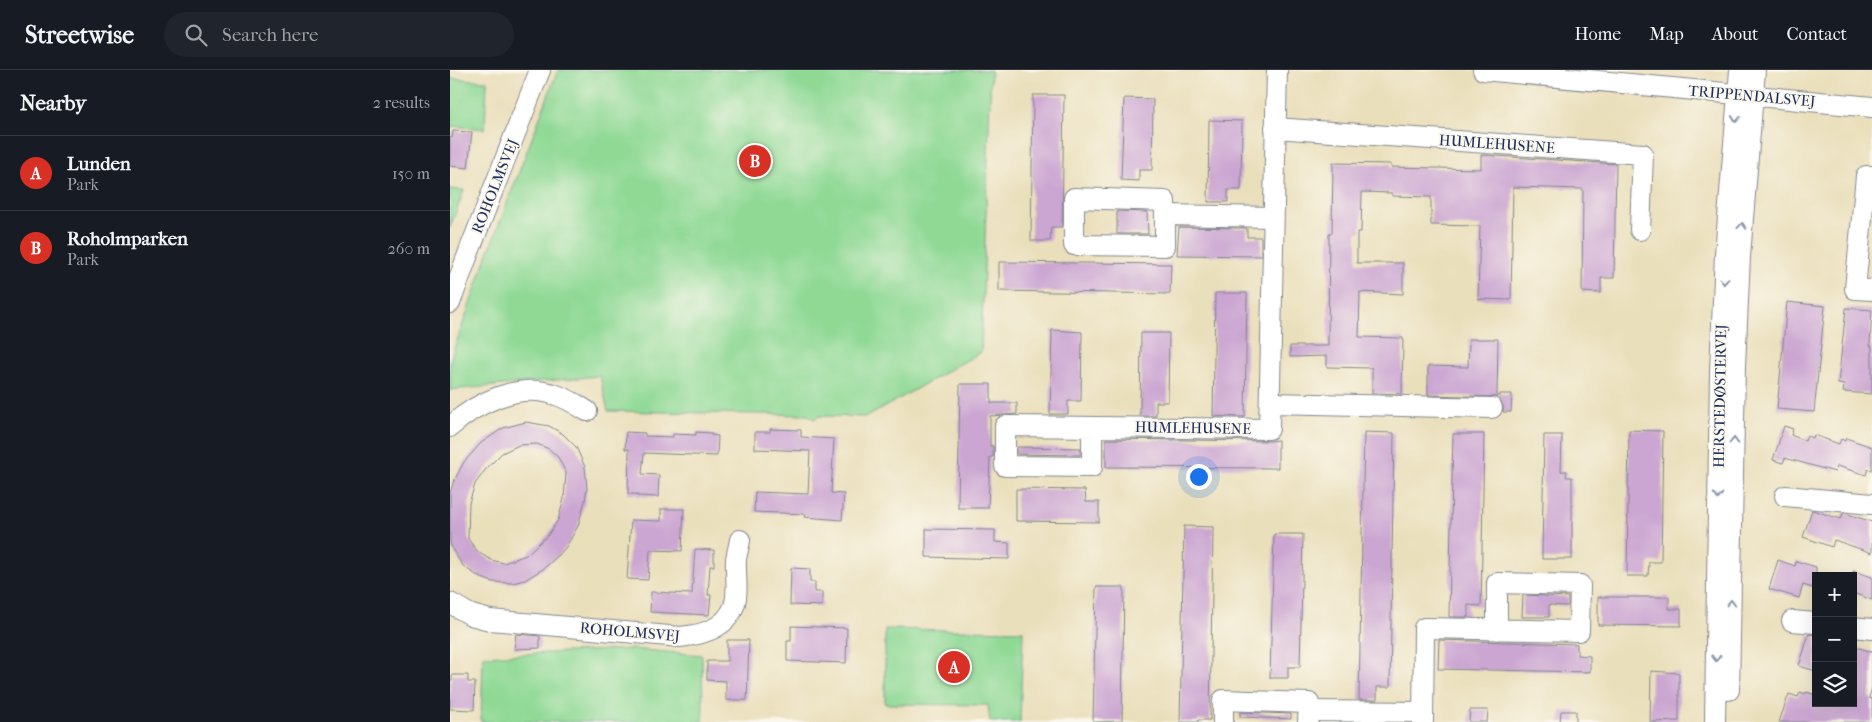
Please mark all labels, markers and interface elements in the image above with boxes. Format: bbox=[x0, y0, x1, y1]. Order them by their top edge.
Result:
search box bbox=[164, 12, 514, 57]
text: Streetwise bbox=[25, 21, 134, 49]
icon: search bbox=[182, 21, 210, 49]
text: Search here bbox=[222, 24, 318, 46]
text: Home bbox=[1574, 24, 1621, 45]
text: Map bbox=[1649, 24, 1684, 45]
text: About bbox=[1712, 24, 1758, 45]
text: Contact bbox=[1786, 24, 1847, 45]
street label: TRIPPENDALSVEJ bbox=[1688, 81, 1817, 111]
text: Nearby bbox=[20, 91, 86, 115]
text: 2 results bbox=[373, 93, 430, 112]
one-way arrow bbox=[1730, 115, 1741, 123]
street label: HUMLEHUSENE bbox=[1438, 131, 1556, 157]
street label: ROHOLMSVEJ bbox=[468, 136, 522, 236]
pin: B bbox=[739, 142, 771, 180]
text: Lunden bbox=[67, 153, 131, 175]
text: A bbox=[31, 164, 41, 183]
text: 150 m bbox=[392, 164, 430, 183]
text: Park bbox=[67, 175, 99, 194]
one-way arrow bbox=[1736, 222, 1747, 230]
text: Roholmparken bbox=[67, 228, 188, 250]
text: B bbox=[31, 239, 41, 258]
text: 260 m bbox=[388, 239, 430, 258]
text: Park bbox=[67, 250, 99, 269]
one-way arrow bbox=[1718, 277, 1729, 285]
street label: HERSTEDØSTERVEJ bbox=[1710, 324, 1730, 468]
street label: HUMLEHUSENE bbox=[1135, 418, 1251, 438]
one-way arrow bbox=[1729, 437, 1739, 444]
your location bbox=[1186, 464, 1212, 490]
one-way arrow bbox=[1713, 492, 1723, 500]
map controls bbox=[1812, 572, 1857, 707]
button: + bbox=[1812, 572, 1857, 617]
one-way arrow bbox=[1726, 599, 1736, 607]
button: − bbox=[1812, 617, 1857, 662]
street label: ROHOLMSVEJ bbox=[579, 619, 681, 645]
pin: A bbox=[938, 648, 970, 686]
one-way arrow bbox=[1711, 654, 1721, 662]
button: layers bbox=[1812, 662, 1857, 707]

